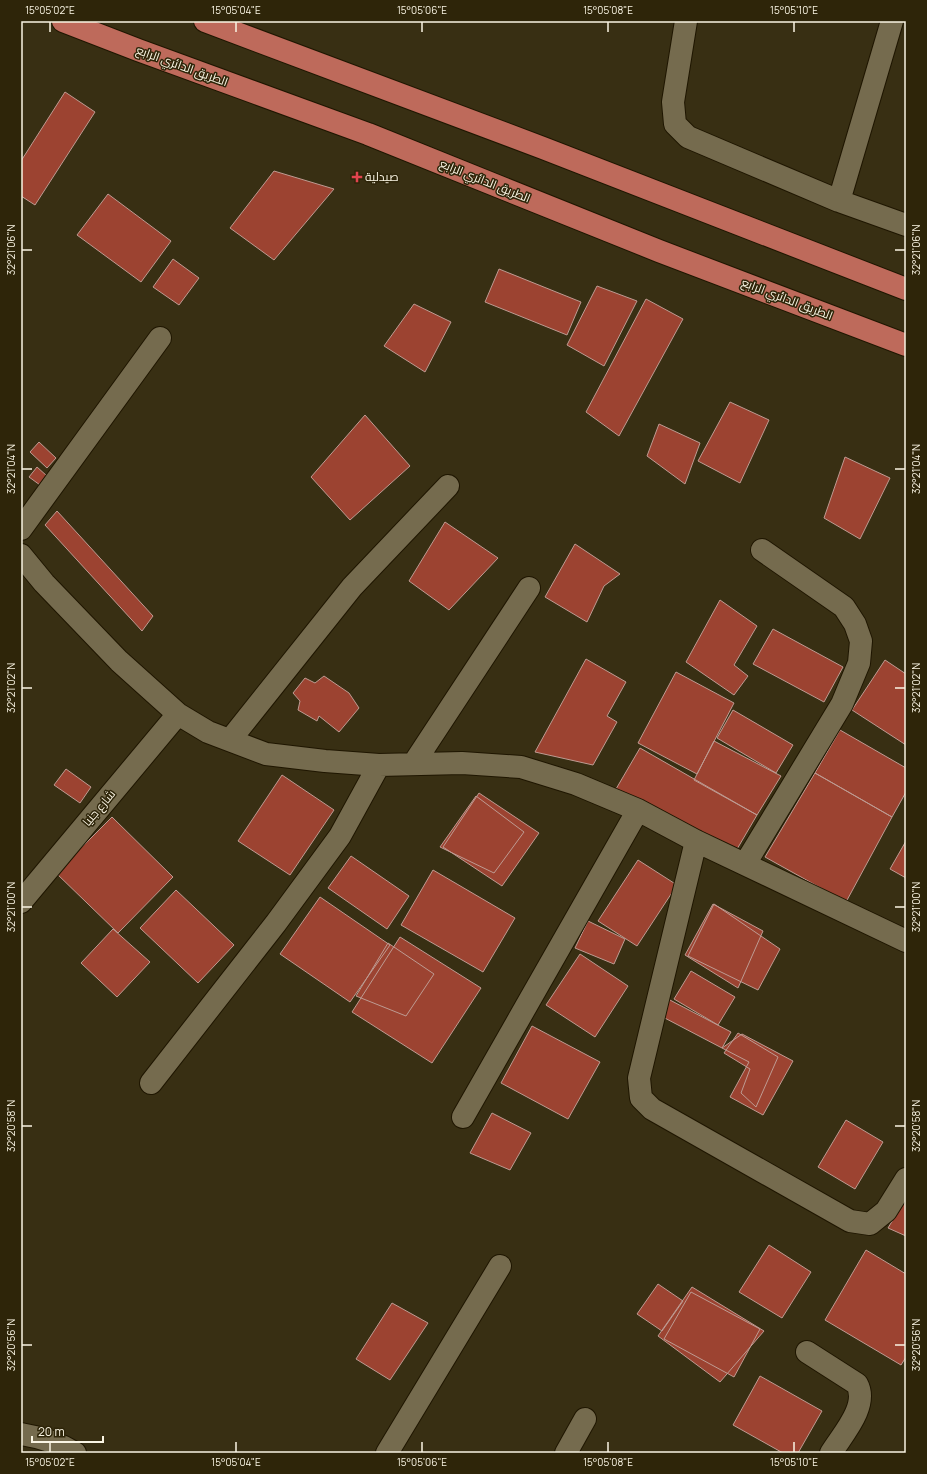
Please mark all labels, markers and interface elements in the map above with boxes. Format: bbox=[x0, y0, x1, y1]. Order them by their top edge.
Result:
text: 15°05'02"E bbox=[25, 3, 75, 17]
text: 15°05'04"E bbox=[211, 3, 261, 17]
text: 15°05'06"E bbox=[397, 3, 447, 17]
text: 15°05'08"E bbox=[583, 3, 633, 17]
text: 15°05'10"E bbox=[770, 3, 818, 17]
street label: الطريق الدائري الرابع bbox=[133, 41, 231, 92]
street label: الطريق الدائري الرابع bbox=[436, 155, 533, 208]
place label: صيدلية bbox=[365, 168, 399, 185]
marker: صيدلية bbox=[352, 172, 362, 182]
text: 32°21'06"N bbox=[4, 225, 18, 275]
text: 32°21'06"N bbox=[909, 225, 923, 275]
street label: الطريق الدائري الرابع bbox=[738, 273, 835, 326]
text: 32°21'04"N bbox=[4, 444, 18, 494]
text: 32°21'04"N bbox=[909, 444, 923, 494]
text: 32°21'02"N bbox=[4, 663, 18, 713]
text: 32°21'02"N bbox=[909, 663, 923, 713]
street label: شارع جنيا bbox=[78, 786, 119, 830]
text: 32°21'00"N bbox=[4, 882, 18, 932]
text: 32°21'00"N bbox=[909, 882, 923, 932]
text: 32°20'58"N bbox=[4, 1100, 18, 1152]
text: 32°20'58"N bbox=[909, 1100, 923, 1152]
text: 32°20'56"N bbox=[4, 1319, 18, 1371]
text: 32°20'56"N bbox=[909, 1319, 923, 1371]
scale bar bbox=[32, 1418, 103, 1444]
text: 20 m bbox=[38, 1423, 65, 1440]
text: 15°05'02"E bbox=[25, 1455, 75, 1469]
text: 15°05'04"E bbox=[211, 1455, 261, 1469]
text: 15°05'06"E bbox=[397, 1455, 447, 1469]
text: 15°05'08"E bbox=[583, 1455, 633, 1469]
text: 15°05'10"E bbox=[770, 1455, 818, 1469]

